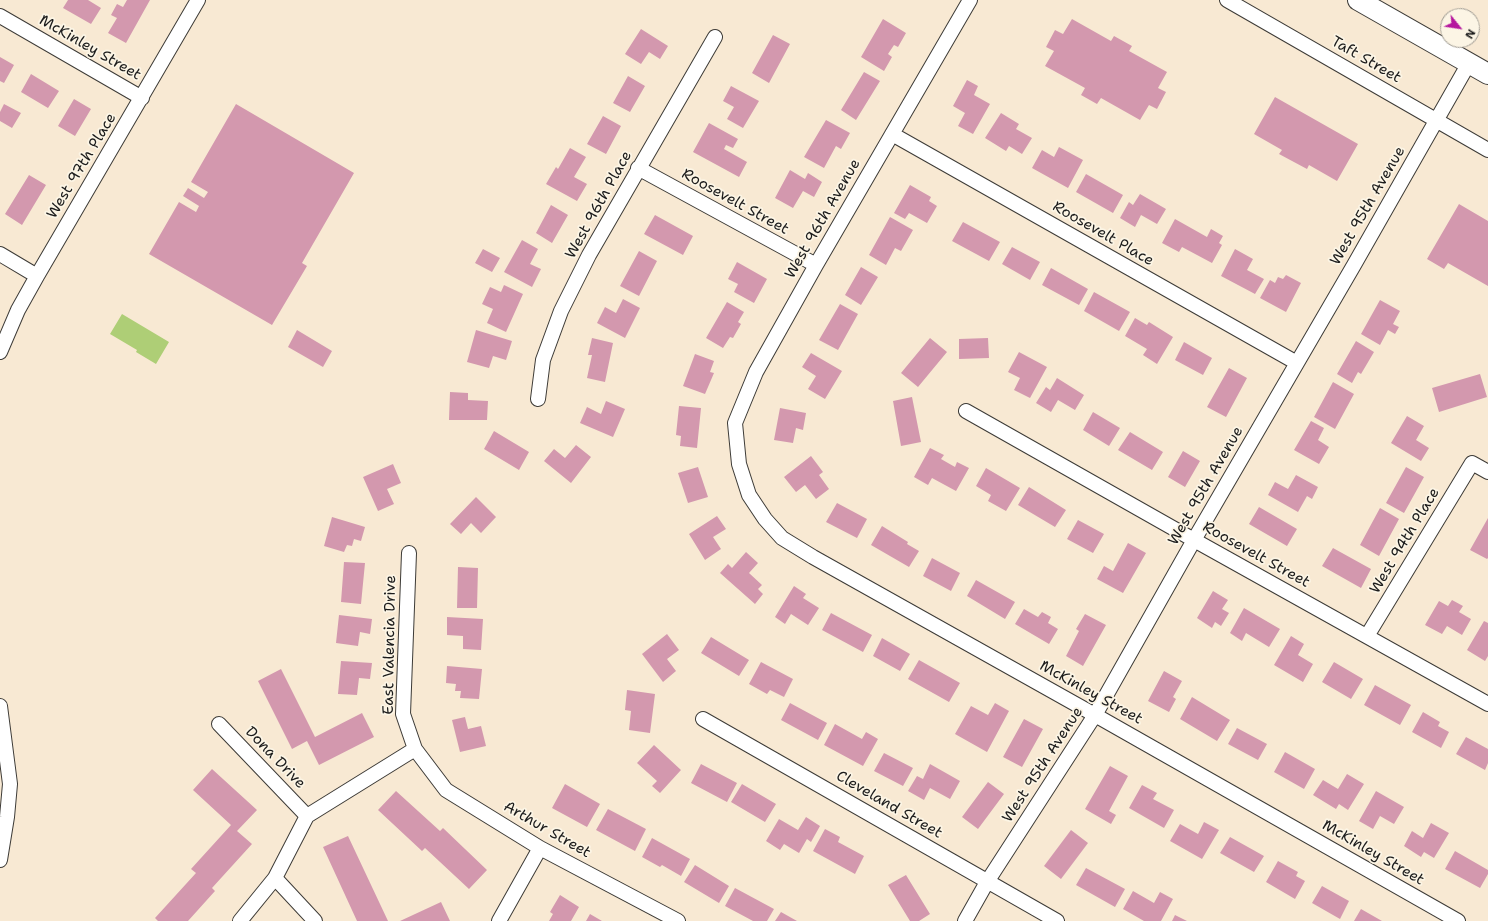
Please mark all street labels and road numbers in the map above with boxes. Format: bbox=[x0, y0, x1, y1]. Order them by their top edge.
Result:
street label: McKinley Street bbox=[36, 11, 144, 85]
street label: Taft Street bbox=[1328, 33, 1404, 87]
street label: West 97th Place bbox=[43, 110, 121, 222]
street label: West 95th Avenue bbox=[1327, 143, 1409, 269]
street label: West 96th Place bbox=[562, 148, 636, 262]
street label: West 96th Avenue bbox=[781, 156, 865, 282]
street label: Roosevelt Street bbox=[678, 165, 792, 239]
street label: Roosevelt Place bbox=[1049, 198, 1157, 270]
street label: West 95th Avenue bbox=[1165, 423, 1247, 549]
street label: West 94th Place bbox=[1366, 485, 1444, 597]
street label: Roosevelt Street bbox=[1199, 518, 1313, 592]
street label: East Valencia Drive bbox=[380, 575, 400, 715]
street label: McKinley Street bbox=[1036, 657, 1146, 729]
street label: West 95th Avenue bbox=[999, 704, 1087, 826]
street label: Dona Drive bbox=[241, 723, 309, 793]
street label: Cleveland Street bbox=[833, 767, 945, 843]
street label: Arthur Street bbox=[500, 798, 594, 862]
street label: McKinley Street bbox=[1319, 816, 1427, 890]

